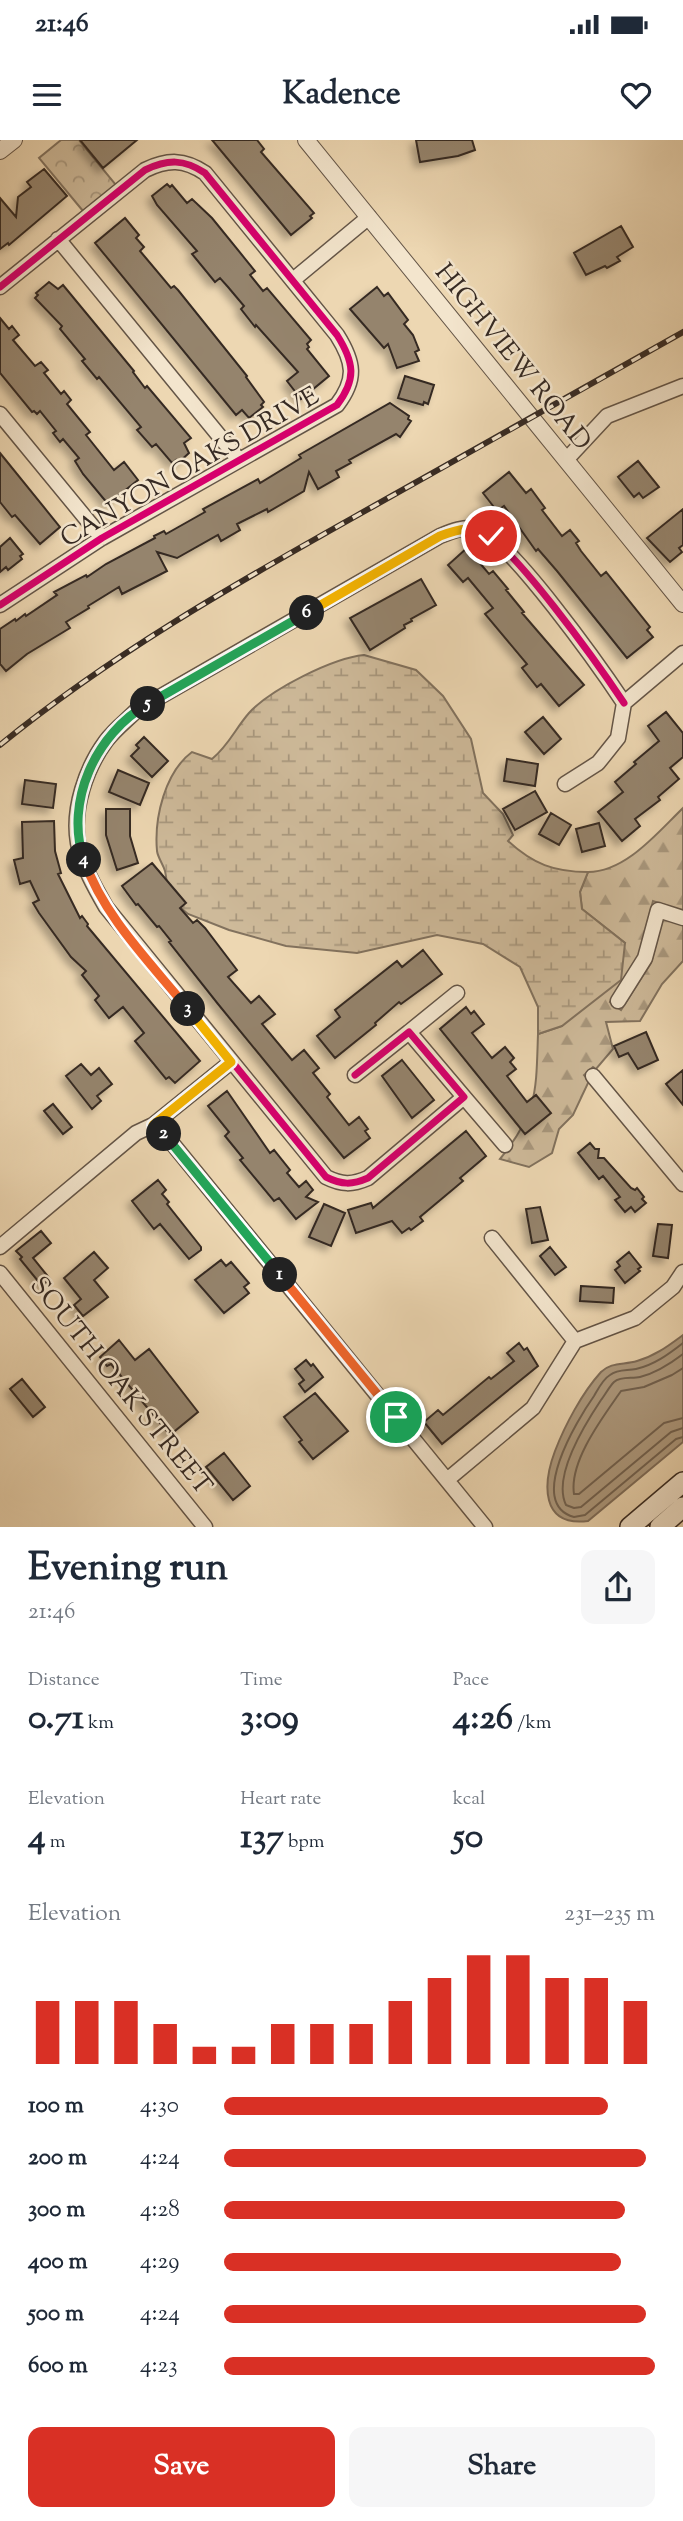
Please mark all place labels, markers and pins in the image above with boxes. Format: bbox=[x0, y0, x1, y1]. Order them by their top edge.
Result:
pin bbox=[461, 506, 521, 566]
pin: 6 bbox=[290, 596, 324, 630]
pin: 5 bbox=[130, 686, 166, 722]
pin: 4 bbox=[66, 842, 102, 878]
pin: 3 bbox=[170, 992, 206, 1026]
pin: 2 bbox=[146, 1116, 182, 1152]
pin: 1 bbox=[262, 1258, 298, 1292]
pin bbox=[366, 1387, 426, 1447]

